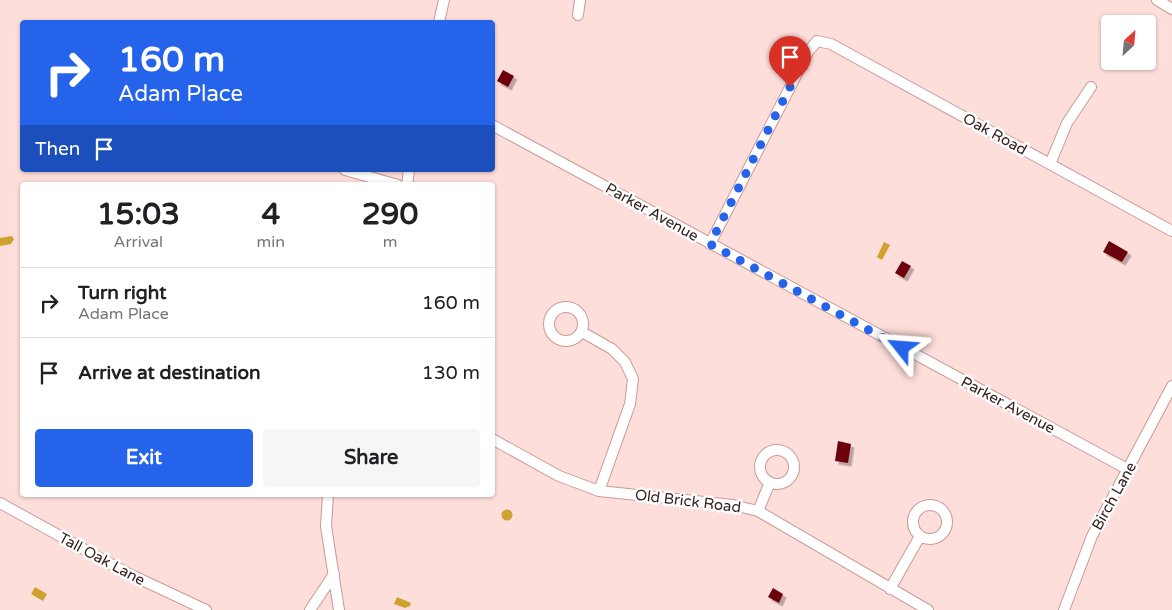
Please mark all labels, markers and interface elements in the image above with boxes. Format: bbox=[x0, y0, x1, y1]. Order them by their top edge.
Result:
north arrow bbox=[1101, 15, 1156, 70]
map controls bbox=[1101, 15, 1156, 70]
pin bbox=[769, 36, 811, 87]
text: 160 m bbox=[118, 39, 225, 81]
icon: right bbox=[35, 40, 100, 105]
icon: arrive bbox=[776, 43, 804, 71]
text: Adam Place bbox=[118, 81, 243, 107]
street label: Oak Road bbox=[960, 109, 1030, 159]
icon: arrive bbox=[90, 135, 118, 163]
text: Then bbox=[35, 138, 80, 160]
street label: Parker Avenue bbox=[602, 179, 702, 245]
text: 15:03 bbox=[97, 196, 180, 233]
text: 4 bbox=[261, 196, 280, 233]
text: 290 bbox=[362, 196, 418, 233]
text: Arrival bbox=[114, 232, 163, 252]
text: min bbox=[257, 232, 285, 252]
text: m bbox=[383, 232, 397, 252]
text: Turn right bbox=[78, 282, 166, 304]
icon: right bbox=[35, 289, 63, 317]
text: 160 m bbox=[422, 292, 480, 314]
text: Adam Place bbox=[78, 304, 169, 324]
position arrow bbox=[875, 321, 927, 373]
icon: arrive bbox=[35, 359, 63, 387]
text: Arrive at destination bbox=[78, 362, 261, 384]
text: 130 m bbox=[422, 362, 480, 384]
street label: Parker Avenue bbox=[958, 373, 1058, 437]
button: Exit bbox=[35, 429, 253, 487]
button: Share bbox=[263, 429, 480, 487]
street label: Birch Lane bbox=[1088, 459, 1140, 533]
street label: Old Brick Road bbox=[634, 486, 742, 516]
street label: Tall Oak Lane bbox=[56, 529, 148, 589]

